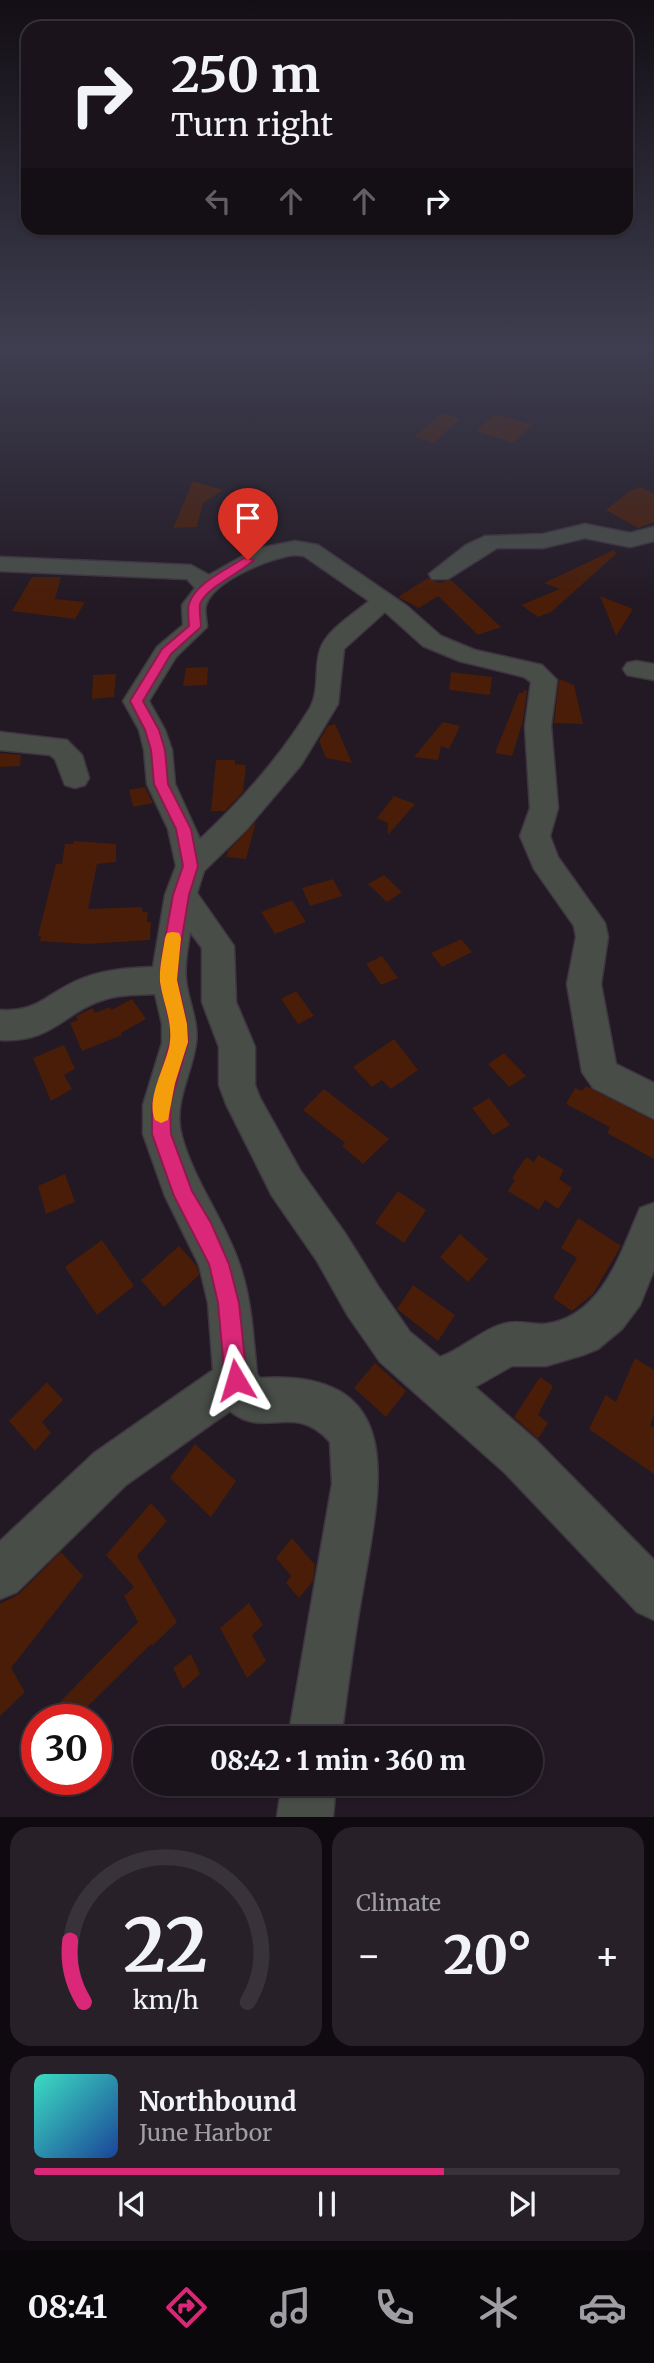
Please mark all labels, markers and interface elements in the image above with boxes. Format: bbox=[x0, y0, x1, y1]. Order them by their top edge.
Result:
text: 250 m bbox=[171, 44, 320, 105]
icon: right bbox=[56, 49, 147, 140]
text: Turn right bbox=[171, 105, 333, 145]
icon: left bbox=[199, 182, 237, 220]
icon: ahead bbox=[272, 182, 310, 220]
icon: ahead bbox=[345, 182, 383, 220]
icon: right bbox=[418, 182, 456, 220]
pin bbox=[218, 488, 278, 560]
icon: arrive bbox=[229, 499, 267, 537]
position arrow bbox=[199, 1343, 273, 1417]
speed limit sign: 30 bbox=[21, 1704, 112, 1795]
text: 08:42 · 1 min · 360 m bbox=[210, 1744, 466, 1777]
text: Climate bbox=[356, 1888, 441, 1917]
text: 22 bbox=[124, 1901, 208, 1993]
text: 20° bbox=[444, 1923, 532, 1988]
text: − bbox=[356, 1932, 381, 1979]
text: + bbox=[595, 1932, 620, 1979]
text: km/h bbox=[133, 1984, 199, 2016]
text: Northbound bbox=[139, 2085, 297, 2118]
text: June Harbor bbox=[139, 2118, 272, 2147]
icon: previous bbox=[113, 2185, 151, 2223]
icon: pause bbox=[308, 2185, 346, 2223]
icon: next bbox=[503, 2185, 541, 2223]
icon: directions bbox=[162, 2283, 211, 2332]
icon: music bbox=[266, 2283, 315, 2332]
icon: phone bbox=[370, 2283, 419, 2332]
icon: climate bbox=[474, 2283, 523, 2332]
icon: car bbox=[578, 2283, 627, 2332]
text: 08:41 bbox=[27, 2287, 107, 2327]

